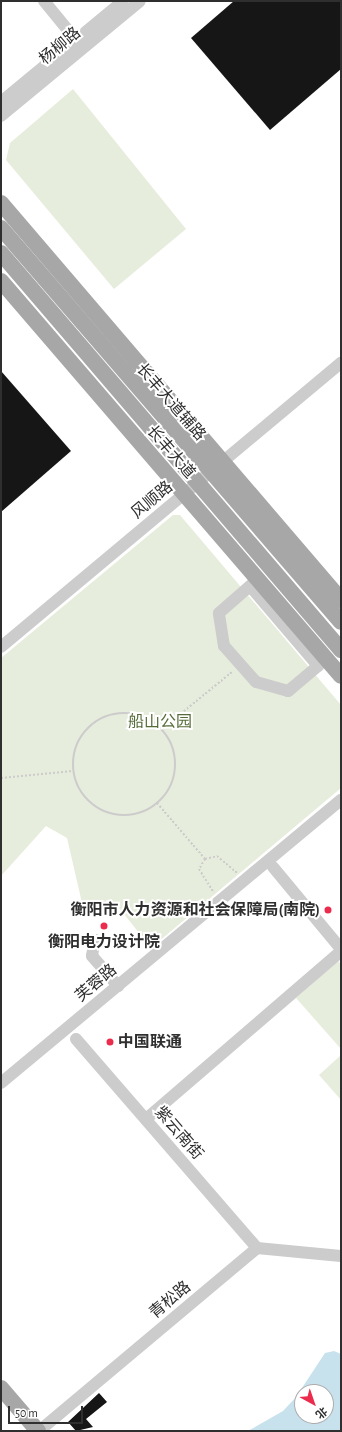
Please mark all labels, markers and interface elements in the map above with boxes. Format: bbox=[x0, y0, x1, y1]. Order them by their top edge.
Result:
street label: 杨柳路 bbox=[35, 23, 85, 69]
street label: 长丰大道辅路 bbox=[132, 359, 210, 445]
street label: 长丰大道 bbox=[143, 422, 199, 482]
street label: 风顺路 bbox=[127, 477, 177, 523]
park label: 船山公园 bbox=[128, 712, 192, 732]
place label: 衡阳市人力资源和社会保障局(南院) bbox=[70, 900, 320, 920]
marker: 衡阳市人力资源和社会保障局(南院) bbox=[323, 905, 333, 915]
marker: 衡阳电力设计院 bbox=[99, 921, 109, 931]
place label: 衡阳电力设计院 bbox=[48, 932, 160, 952]
street label: 芙蓉路 bbox=[71, 960, 121, 1006]
place label: 中国联通 bbox=[118, 1032, 182, 1052]
marker: 中国联通 bbox=[105, 1037, 115, 1047]
street label: 紫云南街 bbox=[151, 1103, 207, 1163]
street label: 青松路 bbox=[145, 1277, 195, 1323]
north arrow bbox=[294, 1384, 334, 1424]
scale bar bbox=[10, 1398, 85, 1424]
text: 北 bbox=[314, 1405, 329, 1421]
text: 50 m bbox=[15, 1407, 38, 1419]

